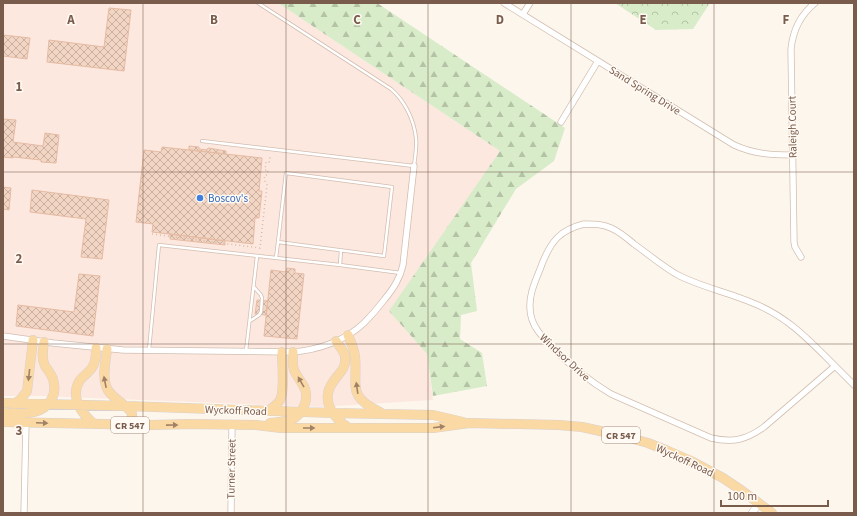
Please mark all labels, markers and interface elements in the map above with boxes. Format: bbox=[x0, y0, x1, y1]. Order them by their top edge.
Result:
text: A bbox=[66, 11, 75, 29]
text: B bbox=[210, 11, 218, 29]
text: C bbox=[353, 11, 361, 29]
text: D bbox=[496, 11, 504, 29]
text: E bbox=[639, 11, 647, 29]
text: F bbox=[783, 11, 790, 29]
street label: Sand Spring Drive bbox=[606, 62, 684, 119]
text: 1 bbox=[16, 78, 23, 96]
street label: Raleigh Court bbox=[784, 95, 801, 158]
place label: Boscov's bbox=[208, 191, 248, 206]
marker: Boscov's bbox=[195, 193, 205, 203]
text: 2 bbox=[16, 250, 23, 268]
street label: Windsor Drive bbox=[536, 330, 594, 385]
one-way arrow bbox=[26, 369, 33, 381]
one-way arrow bbox=[102, 375, 108, 388]
one-way arrow bbox=[298, 376, 305, 388]
one-way arrow bbox=[354, 382, 360, 394]
street label: Wyckoff Road bbox=[205, 402, 267, 419]
road number: CR 547 bbox=[111, 417, 149, 433]
one-way arrow bbox=[36, 420, 49, 426]
text: 3 bbox=[16, 422, 23, 440]
one-way arrow bbox=[166, 422, 179, 428]
one-way arrow bbox=[433, 424, 445, 430]
one-way arrow bbox=[303, 425, 316, 431]
road number: CR 547 bbox=[602, 427, 640, 443]
street label: Turner Street bbox=[223, 438, 240, 499]
street label: Wyckoff Road bbox=[653, 441, 716, 480]
scale bar bbox=[721, 482, 828, 508]
text: 100 m bbox=[727, 488, 757, 505]

